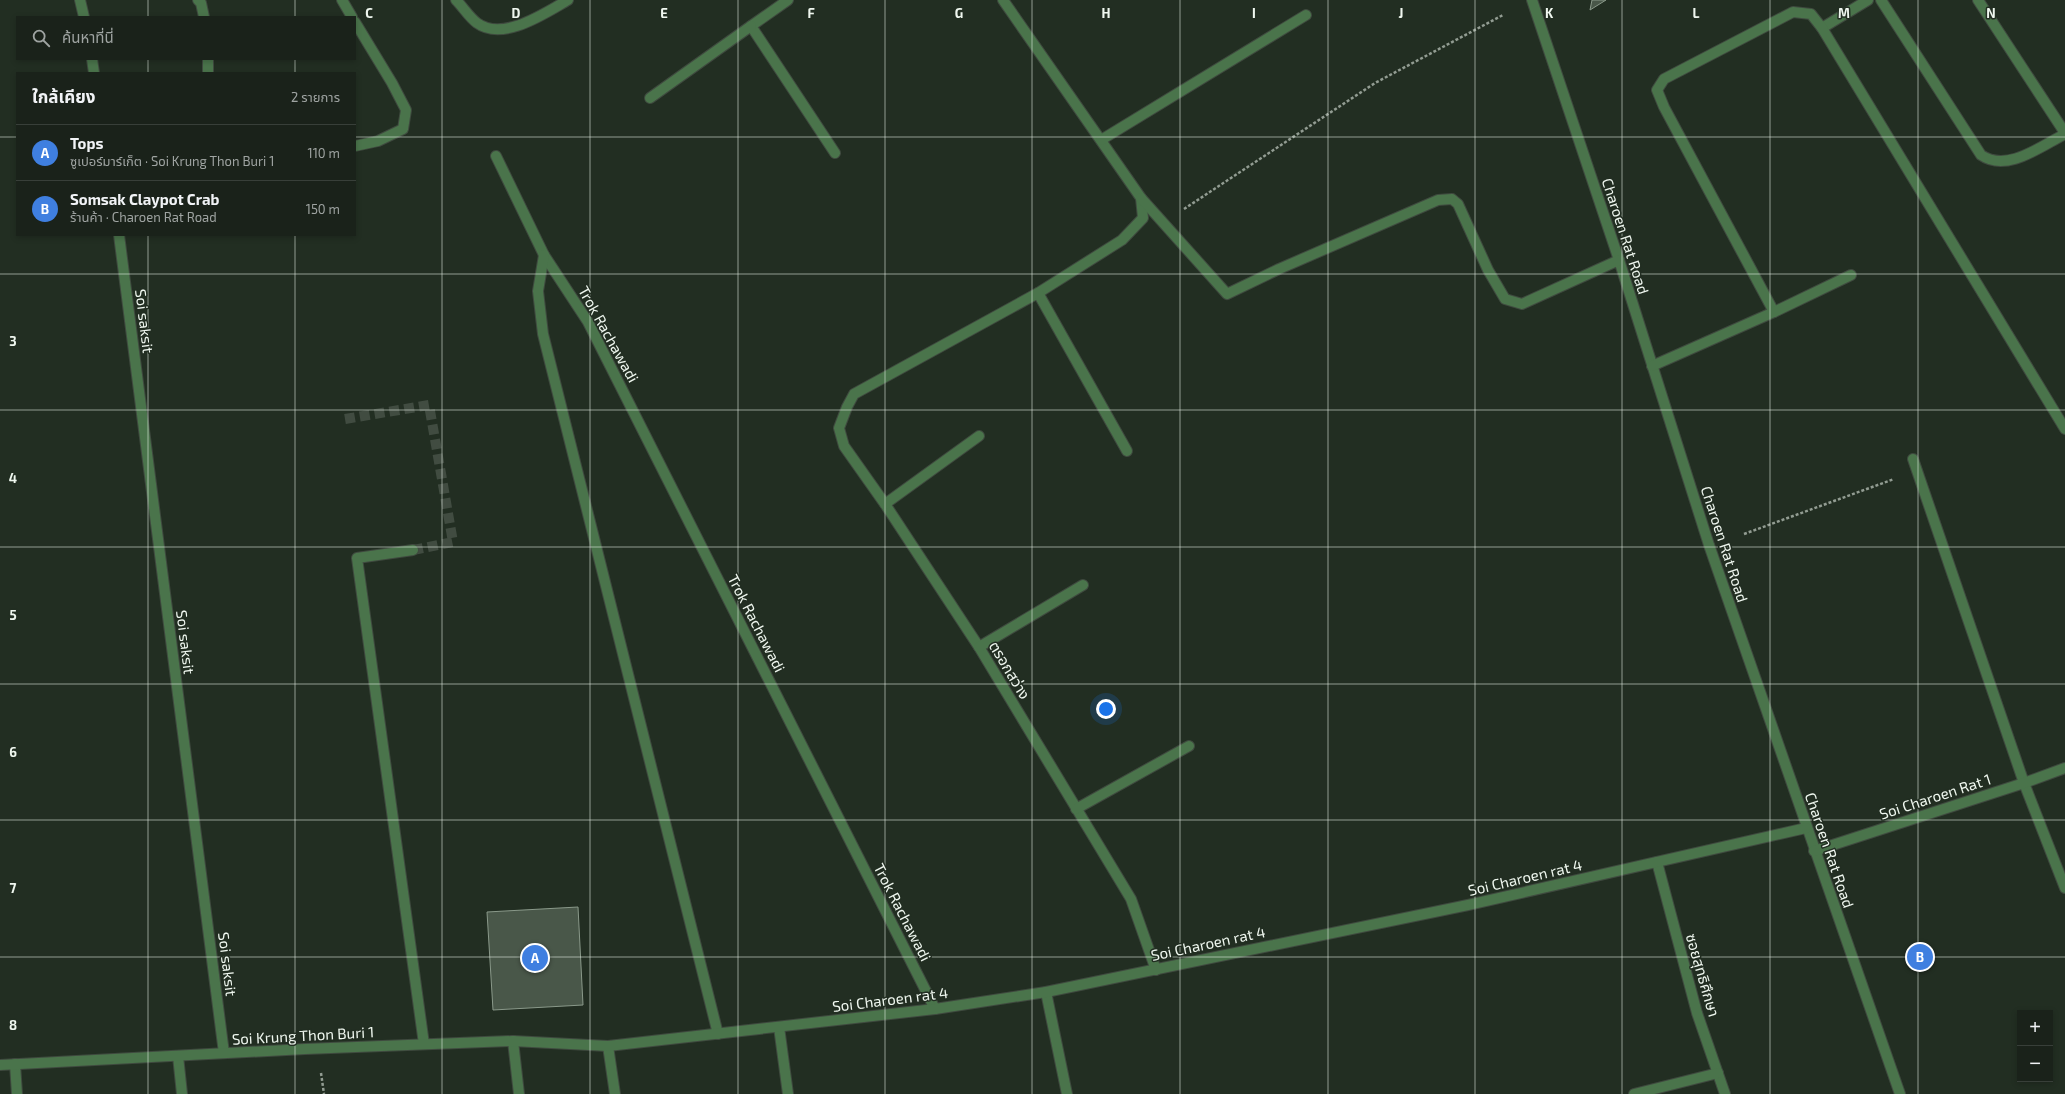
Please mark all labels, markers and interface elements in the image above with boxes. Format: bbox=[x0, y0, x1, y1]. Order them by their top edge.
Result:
text: C bbox=[365, 5, 373, 21]
text: D bbox=[512, 5, 521, 21]
text: E bbox=[660, 5, 668, 21]
text: F bbox=[807, 5, 815, 21]
text: G bbox=[955, 5, 963, 21]
text: H bbox=[1102, 5, 1111, 21]
text: I bbox=[1252, 5, 1256, 21]
text: J bbox=[1399, 5, 1403, 21]
text: K bbox=[1545, 5, 1554, 21]
text: L bbox=[1693, 5, 1700, 21]
text: M bbox=[1838, 5, 1850, 21]
text: N bbox=[1986, 5, 1996, 21]
search box bbox=[16, 16, 356, 60]
icon: search bbox=[30, 27, 52, 49]
text: ค้นหาที่นี่ bbox=[62, 28, 114, 46]
text: ใกล้เคียง bbox=[32, 86, 95, 106]
text: 2 รายการ bbox=[291, 89, 340, 105]
text: Tops bbox=[70, 134, 103, 152]
text: A bbox=[41, 145, 49, 161]
text: 110 m bbox=[308, 145, 340, 161]
text: ซูเปอร์มาร์เก็ต · Soi Krung Thon Buri 1 bbox=[70, 153, 274, 169]
street label: Charoen Rat Road bbox=[1599, 176, 1653, 296]
text: Somsak Claypot Crab bbox=[70, 190, 219, 208]
text: B bbox=[41, 201, 49, 217]
text: 150 m bbox=[306, 201, 340, 217]
text: ร้านค้า · Charoen Rat Road bbox=[70, 209, 217, 225]
street label: Trok Rachawadi bbox=[575, 283, 643, 385]
street label: Soi saksit bbox=[132, 288, 158, 354]
text: 3 bbox=[9, 333, 17, 349]
text: 4 bbox=[9, 470, 17, 486]
street label: Charoen Rat Road bbox=[1698, 484, 1752, 604]
street label: Trok Rachawadi bbox=[725, 571, 789, 675]
text: 5 bbox=[9, 607, 17, 623]
street label: Soi saksit bbox=[173, 609, 199, 675]
street label: ตรอกสว่าง bbox=[986, 638, 1034, 702]
your location bbox=[1096, 699, 1116, 719]
text: 6 bbox=[9, 744, 17, 760]
street label: Soi Charoen Rat 1 bbox=[1877, 769, 1993, 823]
street label: Charoen Rat Road bbox=[1802, 790, 1858, 910]
street label: Soi Charoen rat 4 bbox=[1466, 855, 1584, 899]
street label: Trok Rachawadi bbox=[871, 860, 935, 964]
text: 7 bbox=[10, 880, 17, 896]
street label: Soi Charoen rat 4 bbox=[1149, 922, 1267, 964]
street label: Soi saksit bbox=[215, 931, 241, 997]
street label: ซอยสุทธิศึกษา bbox=[1682, 931, 1723, 1019]
pin: B bbox=[1907, 942, 1933, 972]
pin: A bbox=[522, 943, 548, 973]
street label: Soi Charoen rat 4 bbox=[831, 983, 949, 1015]
map controls bbox=[2017, 1010, 2053, 1082]
button: + bbox=[2017, 1010, 2053, 1046]
text: 8 bbox=[9, 1017, 17, 1033]
street label: Soi Krung Thon Buri 1 bbox=[231, 1022, 375, 1048]
button: − bbox=[2017, 1046, 2053, 1082]

